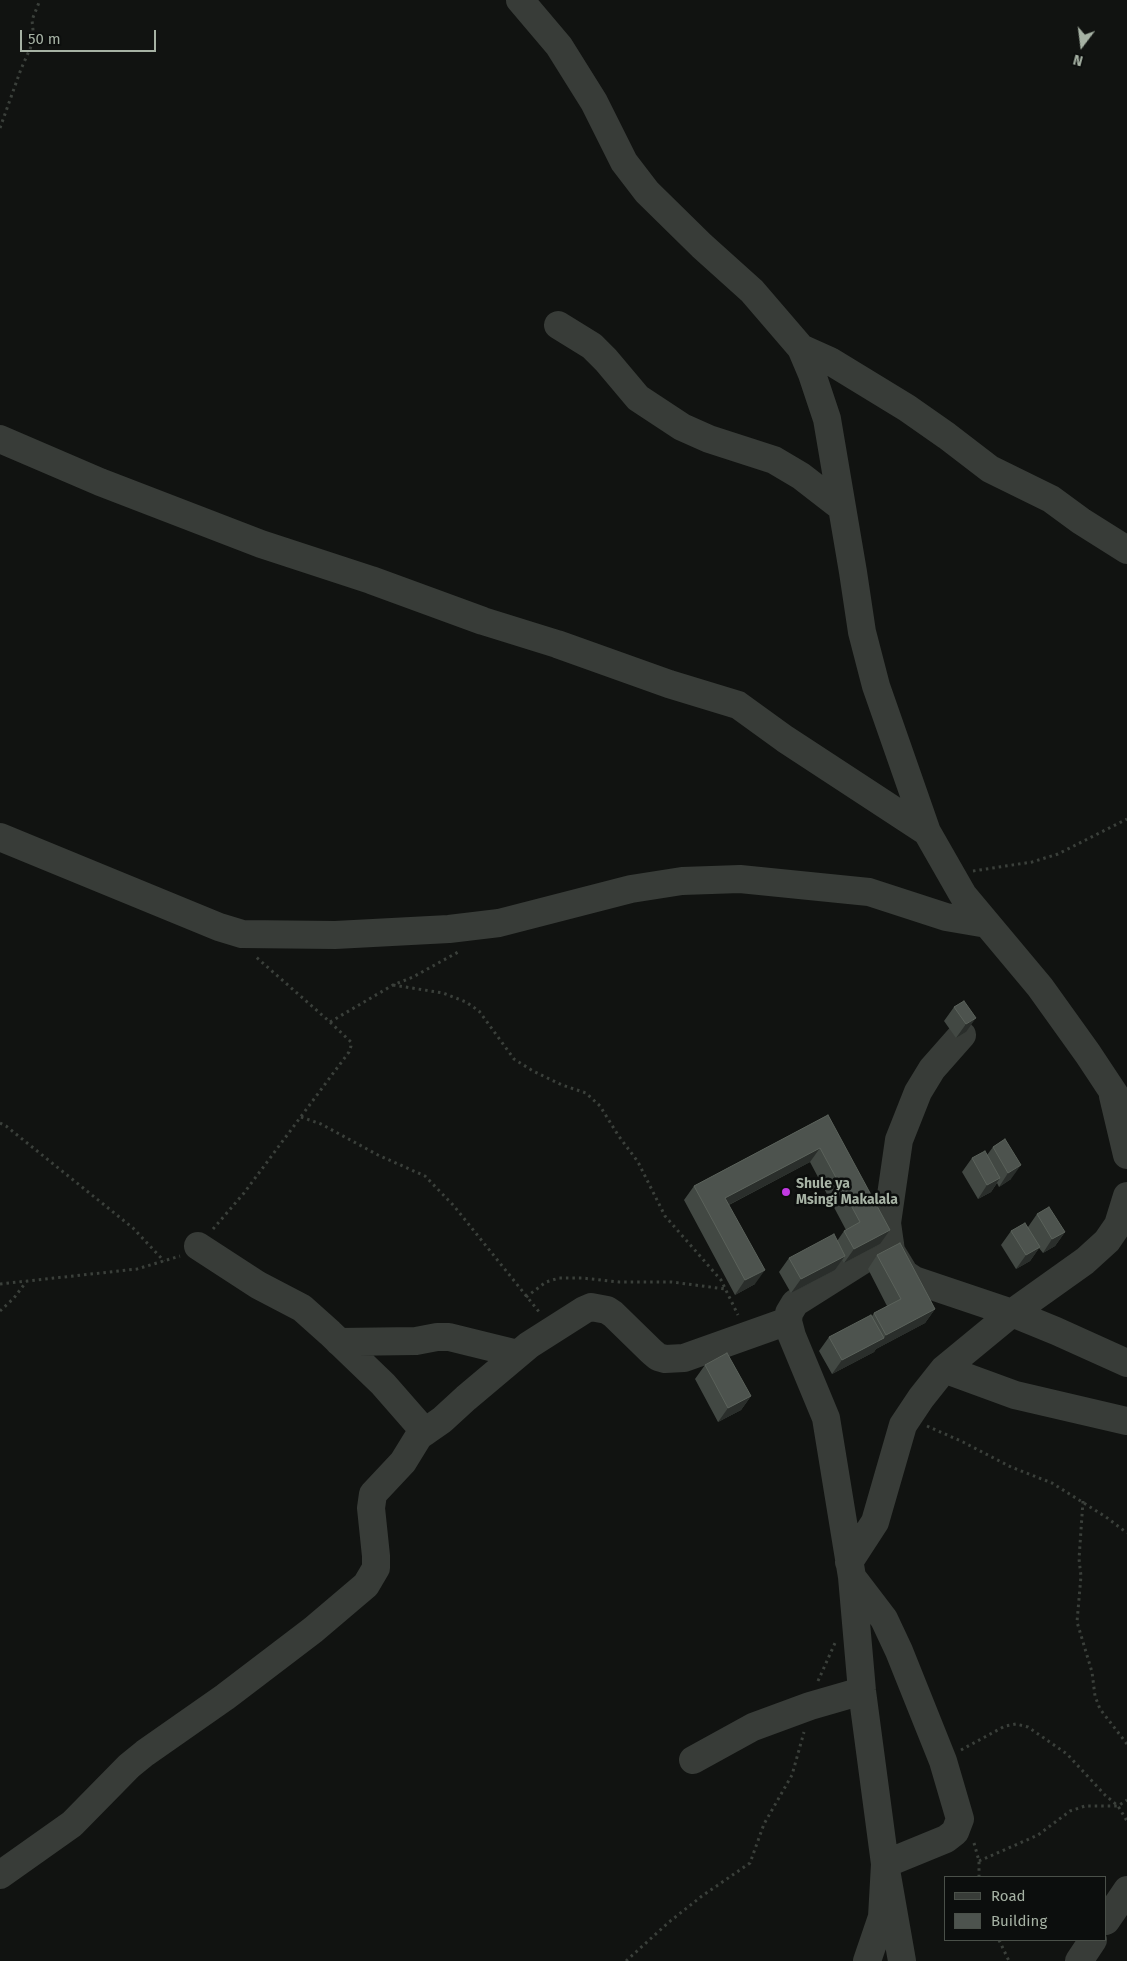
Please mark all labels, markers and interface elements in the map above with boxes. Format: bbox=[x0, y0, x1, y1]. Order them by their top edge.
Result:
scale bar bbox=[22, 20, 159, 52]
north arrow bbox=[1057, 20, 1107, 70]
text: 50 m bbox=[28, 30, 61, 48]
text: N bbox=[1071, 51, 1085, 69]
place label: Shule ya Msingi Makalala bbox=[796, 1176, 898, 1208]
marker: Shule ya Msingi Makalala bbox=[780, 1186, 792, 1198]
legend bbox=[944, 1876, 1107, 1941]
text: Road bbox=[991, 1887, 1026, 1905]
text: Building bbox=[991, 1912, 1047, 1930]

